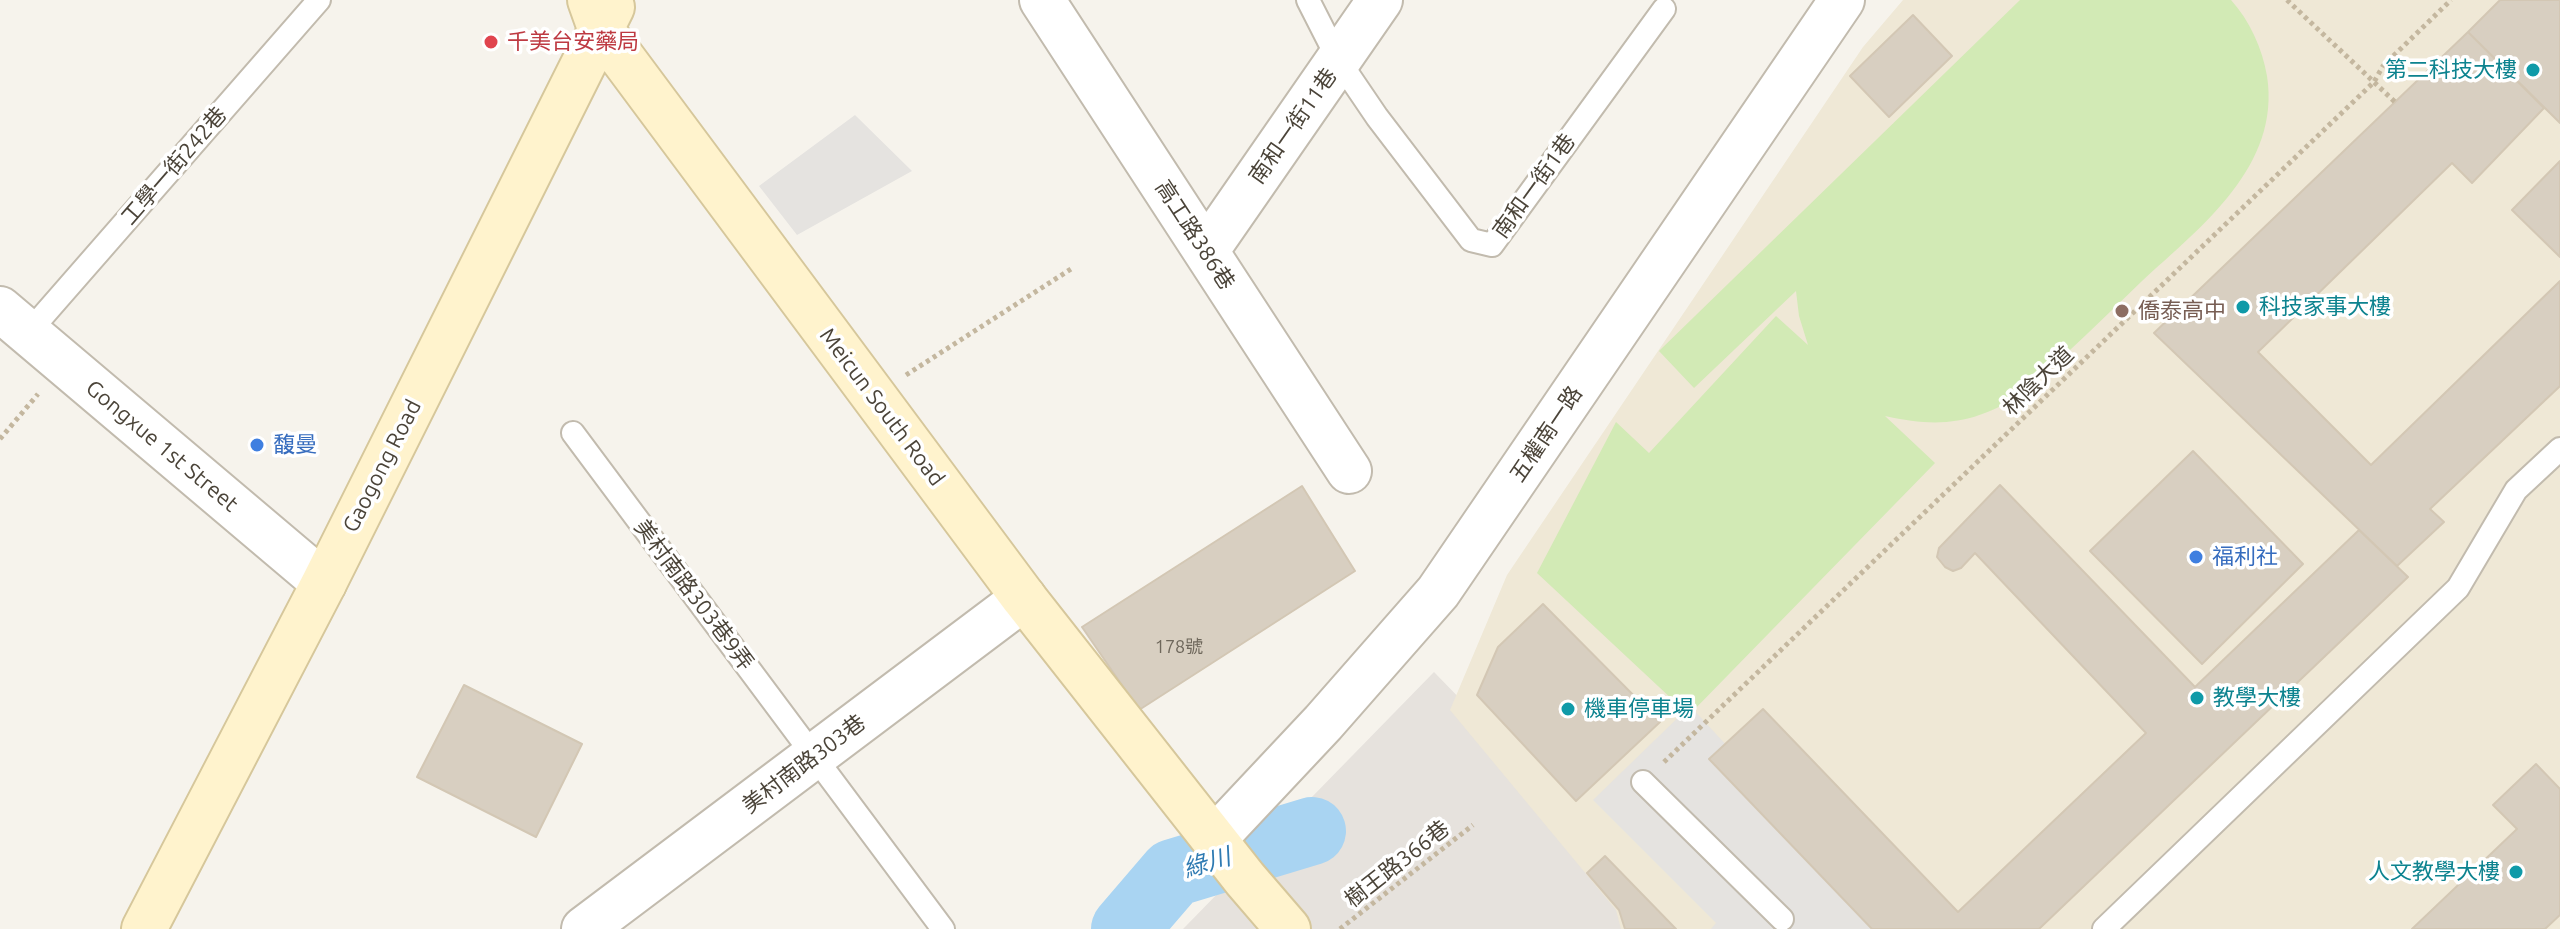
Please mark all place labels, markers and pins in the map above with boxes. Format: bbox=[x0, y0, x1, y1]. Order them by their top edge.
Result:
place label: 千美台安藥局 bbox=[507, 29, 639, 55]
marker: 千美台安藥局 bbox=[482, 33, 500, 51]
place label: 第二科技大樓 bbox=[2385, 57, 2517, 83]
marker: 第二科技大樓 bbox=[2524, 61, 2542, 79]
place label: 科技家事大樓 bbox=[2259, 294, 2391, 320]
place label: 僑泰高中 bbox=[2138, 298, 2226, 324]
marker: 科技家事大樓 bbox=[2234, 298, 2252, 316]
marker: 僑泰高中 bbox=[2113, 302, 2131, 320]
place label: 馥曼 bbox=[273, 432, 317, 458]
marker: 馥曼 bbox=[248, 436, 266, 454]
place label: 福利社 bbox=[2212, 544, 2278, 570]
marker: 福利社 bbox=[2187, 548, 2205, 566]
place label: 教學大樓 bbox=[2213, 685, 2301, 711]
marker: 教學大樓 bbox=[2188, 689, 2206, 707]
place label: 機車停車場 bbox=[1584, 696, 1694, 722]
marker: 機車停車場 bbox=[1559, 700, 1577, 718]
place label: 人文教學大樓 bbox=[2368, 859, 2500, 885]
marker: 人文教學大樓 bbox=[2507, 863, 2525, 881]

